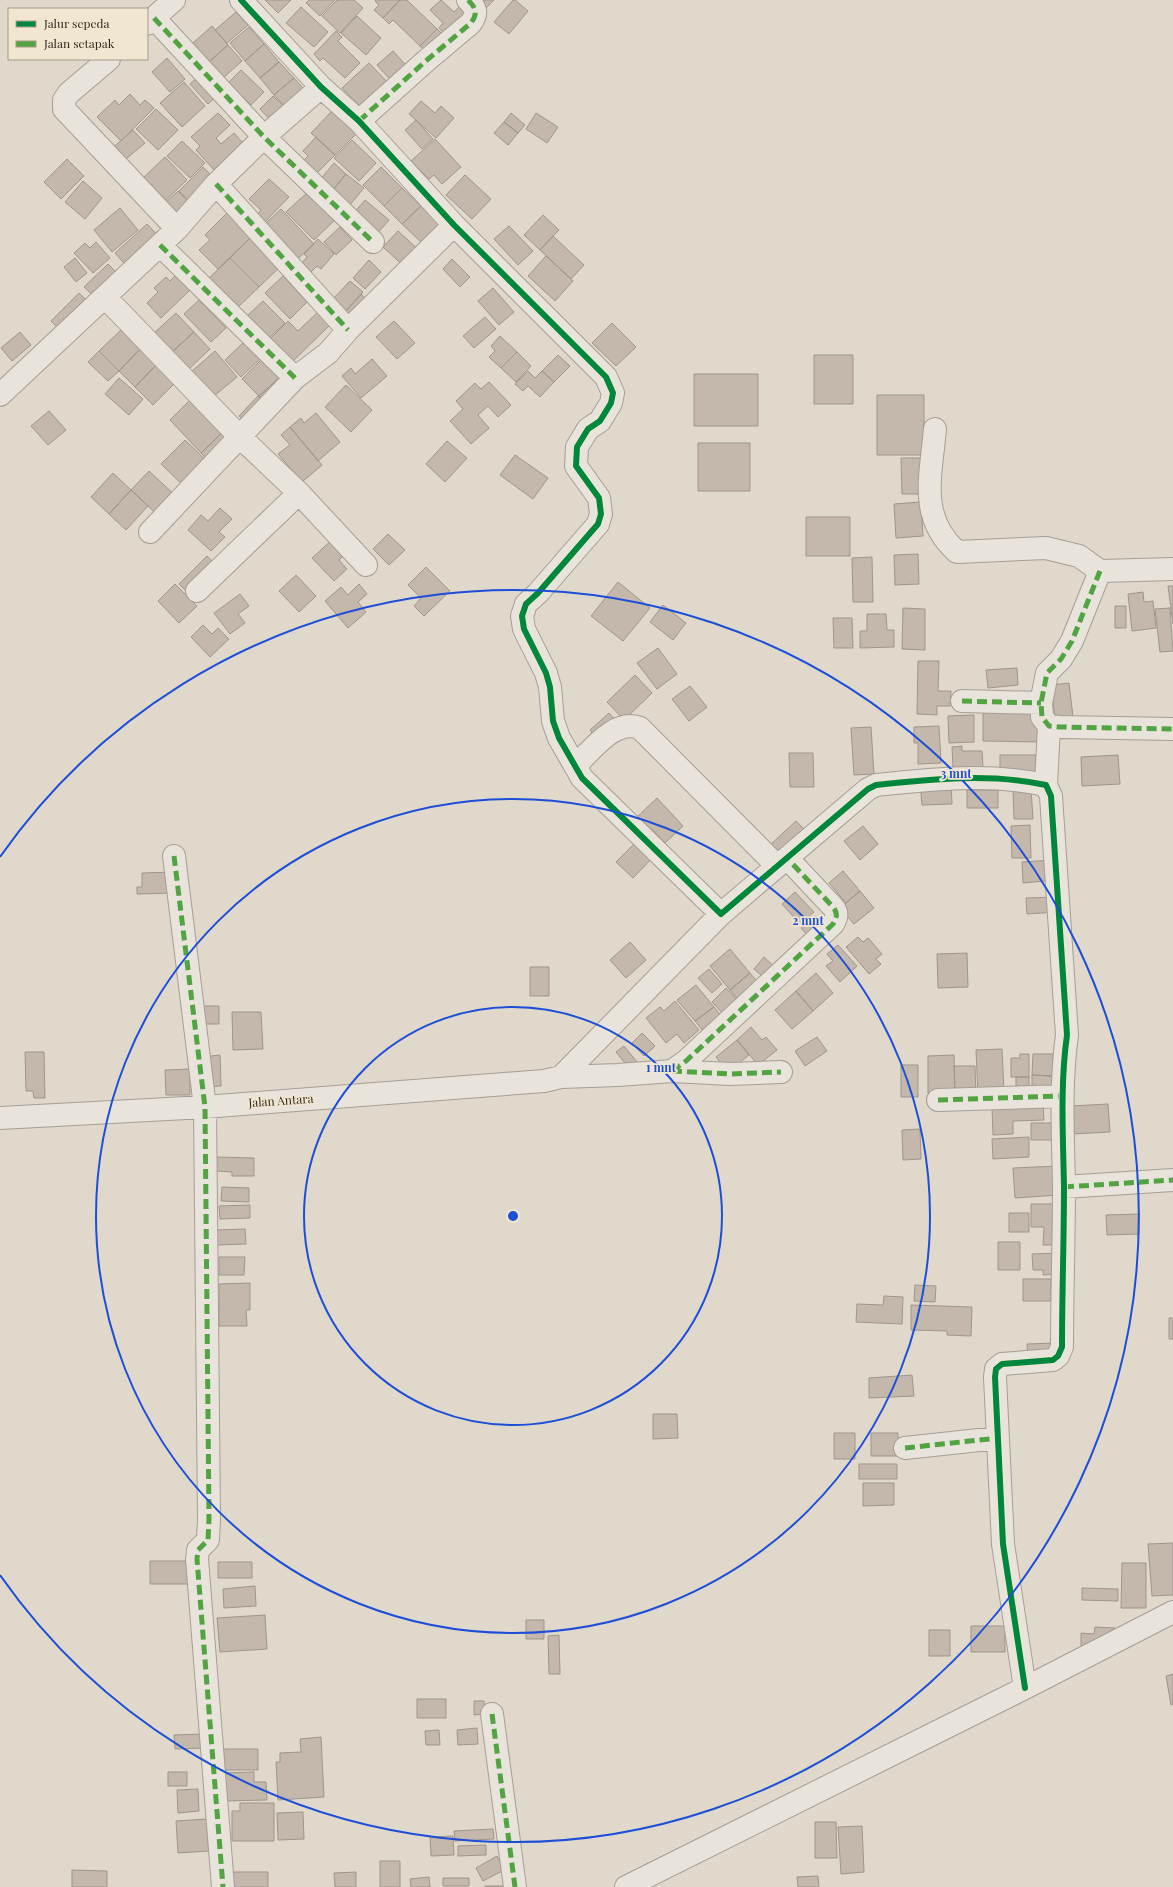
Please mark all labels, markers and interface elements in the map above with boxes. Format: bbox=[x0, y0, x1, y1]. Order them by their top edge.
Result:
legend bbox=[8, 8, 148, 60]
text: Jalur sepeda bbox=[43, 15, 110, 31]
text: Jalan setapak bbox=[43, 35, 115, 51]
text: 3 mnt bbox=[940, 765, 972, 781]
text: 2 mnt bbox=[792, 912, 824, 928]
text: 1 mnt bbox=[646, 1059, 677, 1075]
street label: Jalan Antara bbox=[247, 1090, 314, 1110]
centre of rings bbox=[506, 1209, 520, 1223]

